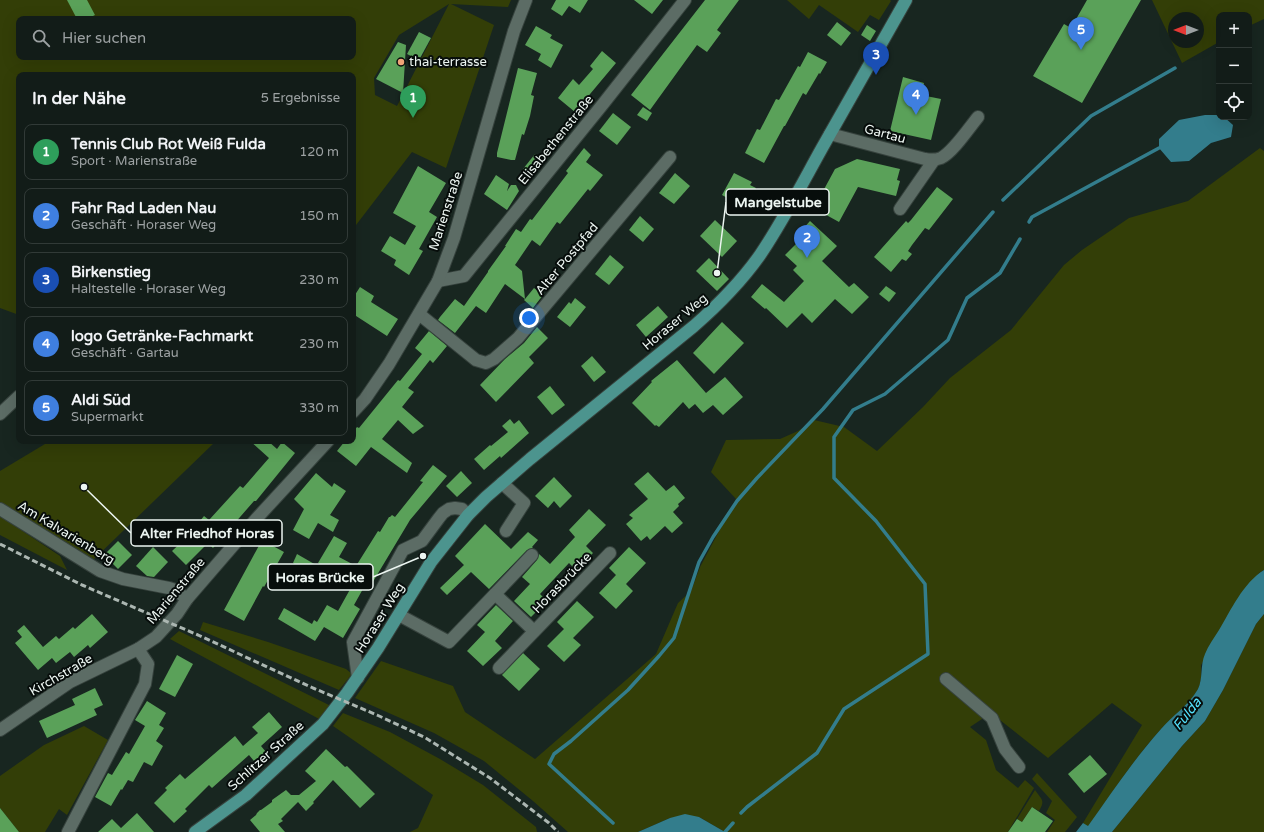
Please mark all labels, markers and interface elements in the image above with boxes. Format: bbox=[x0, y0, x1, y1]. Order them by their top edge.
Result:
north arrow bbox=[1168, 12, 1204, 48]
map controls bbox=[1216, 12, 1252, 120]
button: + bbox=[1216, 12, 1252, 48]
search box bbox=[16, 16, 356, 60]
pin: 5 bbox=[1068, 17, 1094, 50]
icon: search bbox=[30, 27, 52, 49]
text: Hier suchen bbox=[62, 29, 146, 47]
pin: 3 bbox=[863, 42, 889, 75]
button: − bbox=[1216, 48, 1252, 84]
place label: thai-terrasse bbox=[409, 54, 487, 70]
marker: thai-terrasse bbox=[396, 57, 406, 67]
pin: 4 bbox=[903, 82, 929, 115]
button: locate bbox=[1216, 84, 1252, 120]
pin: 1 bbox=[400, 85, 426, 118]
text: In der Nähe bbox=[32, 88, 126, 109]
text: 5 Ergebnisse bbox=[261, 90, 340, 106]
street label: Elisabethenstraße bbox=[515, 92, 597, 188]
street label: Gartau bbox=[863, 121, 907, 147]
text: Tennis Club Rot Weiß Fulda bbox=[71, 135, 266, 153]
text: 1 bbox=[42, 144, 50, 160]
text: 120 m bbox=[299, 144, 339, 160]
text: Sport · Marienstraße bbox=[71, 153, 197, 169]
street label: Marienstraße bbox=[426, 170, 466, 252]
callout: Mangelstube bbox=[726, 189, 829, 215]
text: Mangelstube bbox=[734, 194, 822, 211]
text: Fahr Rad Laden Nau bbox=[71, 199, 216, 217]
text: 2 bbox=[42, 208, 50, 224]
text: 150 m bbox=[299, 208, 339, 224]
text: Geschäft · Horaser Weg bbox=[71, 217, 216, 233]
street label: Alter Postpfad bbox=[532, 220, 602, 298]
pin: 2 bbox=[794, 225, 820, 258]
text: Birkenstieg bbox=[71, 263, 151, 281]
text: 3 bbox=[42, 272, 50, 288]
text: 230 m bbox=[299, 272, 339, 288]
text: Haltestelle · Horaser Weg bbox=[71, 281, 226, 297]
street label: Horaser Weg bbox=[639, 290, 711, 354]
your location bbox=[519, 308, 539, 328]
text: logo Getränke-Fachmarkt bbox=[71, 327, 253, 345]
text: 4 bbox=[42, 336, 50, 352]
text: 230 m bbox=[299, 336, 339, 352]
text: Geschäft · Gartau bbox=[71, 345, 179, 361]
text: Aldi Süd bbox=[71, 391, 131, 409]
text: 5 bbox=[42, 400, 50, 416]
text: 330 m bbox=[299, 400, 339, 416]
text: Supermarkt bbox=[71, 409, 144, 425]
street label: Am Kalvarienberg bbox=[15, 498, 117, 568]
callout: Alter Friedhof Horas bbox=[131, 520, 282, 546]
text: Alter Friedhof Horas bbox=[140, 525, 275, 542]
street label: Horasbrücke bbox=[529, 549, 595, 617]
street label: Marienstraße bbox=[143, 554, 209, 628]
callout: Horas Brücke bbox=[268, 564, 373, 590]
text: Horas Brücke bbox=[276, 569, 365, 586]
street label: Horaser Weg bbox=[352, 580, 408, 656]
street label: Kirchstraße bbox=[27, 651, 95, 699]
water label: Fulda bbox=[1169, 693, 1206, 734]
street label: Schlitzer Straße bbox=[225, 718, 307, 794]

